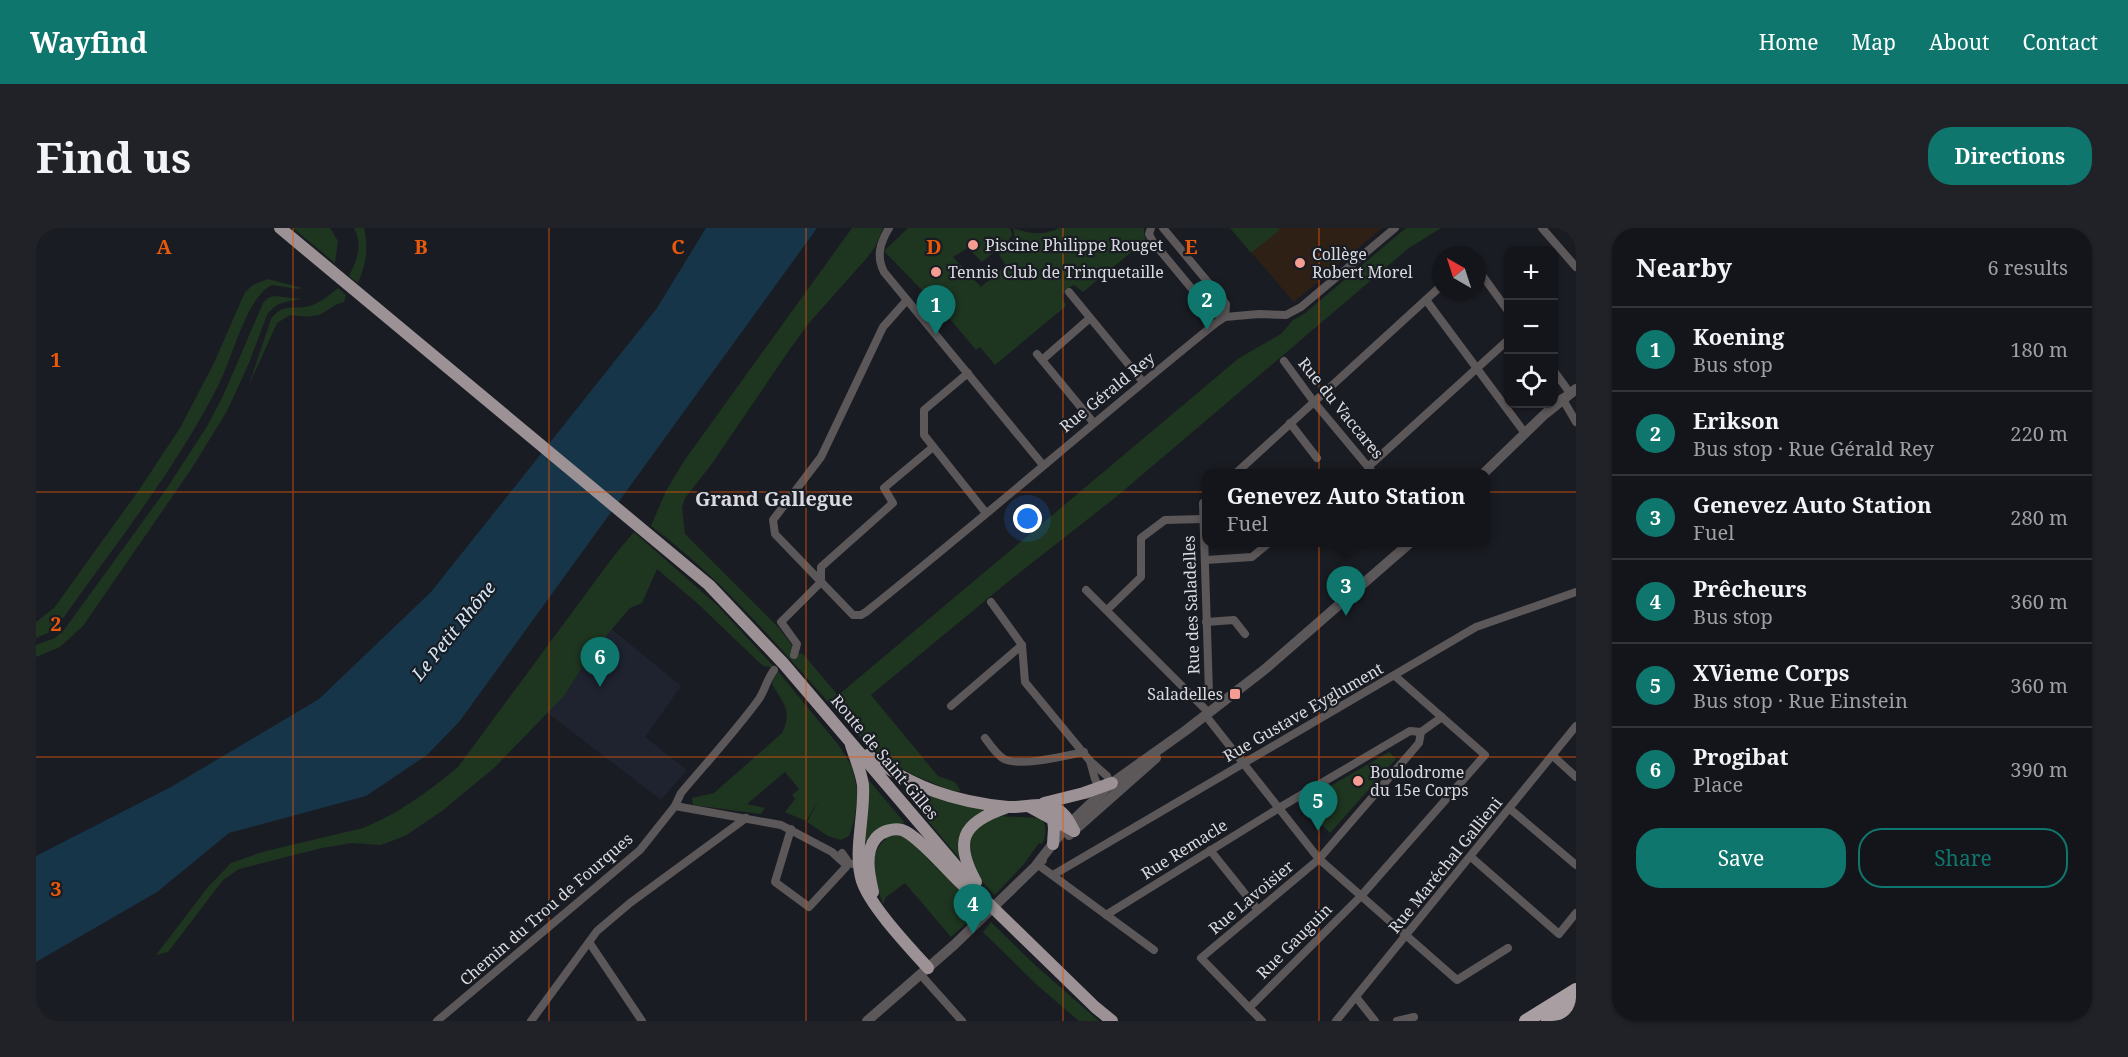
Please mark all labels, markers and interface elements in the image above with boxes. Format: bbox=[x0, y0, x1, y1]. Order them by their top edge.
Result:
text: Wayfind bbox=[30, 23, 148, 61]
text: Home bbox=[1759, 28, 1819, 56]
text: Map bbox=[1852, 28, 1896, 56]
text: About bbox=[1929, 28, 1990, 56]
text: Contact bbox=[2023, 28, 2098, 56]
button: Directions bbox=[1928, 127, 2092, 185]
text: Find us bbox=[36, 128, 191, 185]
text: A bbox=[156, 233, 172, 260]
text: B bbox=[414, 233, 428, 260]
text: C bbox=[671, 233, 685, 260]
text: D bbox=[926, 233, 942, 260]
text: E bbox=[1184, 233, 1198, 260]
place label: Piscine Philippe Rouget bbox=[985, 234, 1163, 256]
marker: Piscine Philippe Rouget bbox=[966, 238, 980, 252]
place label: Collège Robert Morel bbox=[1312, 243, 1413, 283]
north arrow bbox=[1432, 246, 1486, 300]
map controls bbox=[1504, 246, 1558, 408]
button: + bbox=[1504, 246, 1558, 300]
text: Nearby bbox=[1636, 249, 1732, 285]
text: 6 results bbox=[1988, 254, 2068, 281]
marker: Collège Robert Morel bbox=[1293, 256, 1307, 270]
place label: Tennis Club de Trinquetaille bbox=[948, 261, 1164, 283]
marker: Tennis Club de Trinquetaille bbox=[929, 265, 943, 279]
pin: 2 bbox=[1188, 280, 1226, 330]
pin: 1 bbox=[916, 285, 956, 335]
button: − bbox=[1504, 300, 1558, 354]
text: Koening bbox=[1693, 321, 1784, 351]
text: 1 bbox=[1650, 336, 1661, 363]
text: 180 m bbox=[2010, 336, 2068, 363]
text: 1 bbox=[50, 346, 62, 373]
street label: Rue Gérald Rey bbox=[1055, 346, 1160, 437]
text: Bus stop bbox=[1693, 351, 1773, 378]
street label: Rue du Vaccares bbox=[1293, 353, 1389, 463]
button: locate bbox=[1504, 354, 1558, 408]
text: Erikson bbox=[1693, 405, 1779, 435]
text: 2 bbox=[1650, 420, 1661, 447]
text: 220 m bbox=[2010, 420, 2068, 447]
text: Bus stop · Rue Gérald Rey bbox=[1693, 435, 1934, 462]
popup bbox=[1202, 469, 1490, 547]
text: Genevez Auto Station bbox=[1227, 480, 1465, 510]
district label: Grand Gallegue bbox=[695, 485, 853, 512]
text: Genevez Auto Station bbox=[1693, 489, 1932, 519]
your location bbox=[1013, 504, 1042, 533]
text: 3 bbox=[1650, 504, 1661, 531]
text: 280 m bbox=[2010, 504, 2068, 531]
text: Fuel bbox=[1227, 510, 1268, 537]
text: Fuel bbox=[1693, 519, 1734, 546]
street label: Rue des Saladelles bbox=[1178, 535, 1204, 675]
pin: 3 bbox=[1326, 566, 1366, 616]
text: Prêcheurs bbox=[1693, 573, 1807, 603]
water label: Le Petit Rhône bbox=[405, 576, 501, 686]
text: 4 bbox=[1650, 588, 1661, 615]
text: 360 m bbox=[2010, 588, 2068, 615]
text: Bus stop bbox=[1693, 603, 1773, 630]
text: 2 bbox=[50, 610, 62, 637]
pin: 6 bbox=[580, 638, 620, 687]
street label: Rue Gustave Eyglument bbox=[1219, 657, 1387, 767]
text: XVieme Corps bbox=[1693, 657, 1849, 687]
text: 5 bbox=[1650, 672, 1661, 699]
text: 360 m bbox=[2010, 672, 2068, 699]
place label: Saladelles bbox=[1147, 683, 1223, 705]
marker: Saladelles bbox=[1228, 687, 1242, 701]
text: Bus stop · Rue Einstein bbox=[1693, 687, 1908, 714]
street label: Route de Saint-Gilles bbox=[826, 690, 944, 824]
text: Progibat bbox=[1693, 741, 1789, 771]
text: 6 bbox=[1650, 756, 1661, 783]
text: 390 m bbox=[2010, 756, 2068, 783]
place label: Boulodrome du 15e Corps bbox=[1370, 761, 1468, 801]
text: Place bbox=[1693, 771, 1743, 798]
marker: Boulodrome du 15e Corps bbox=[1351, 774, 1365, 788]
pin: 5 bbox=[1298, 782, 1338, 831]
street label: Rue Maréchal Gallieni bbox=[1383, 792, 1507, 938]
street label: Rue Remacle bbox=[1137, 814, 1231, 884]
street label: Chemin du Trou de Fourques bbox=[455, 828, 637, 990]
button: Save bbox=[1636, 828, 1846, 888]
button: Share bbox=[1858, 828, 2068, 888]
street label: Rue Lavoisier bbox=[1204, 855, 1298, 939]
text: 3 bbox=[50, 875, 62, 902]
pin: 4 bbox=[954, 884, 992, 934]
street label: Rue Gauguin bbox=[1252, 899, 1336, 983]

